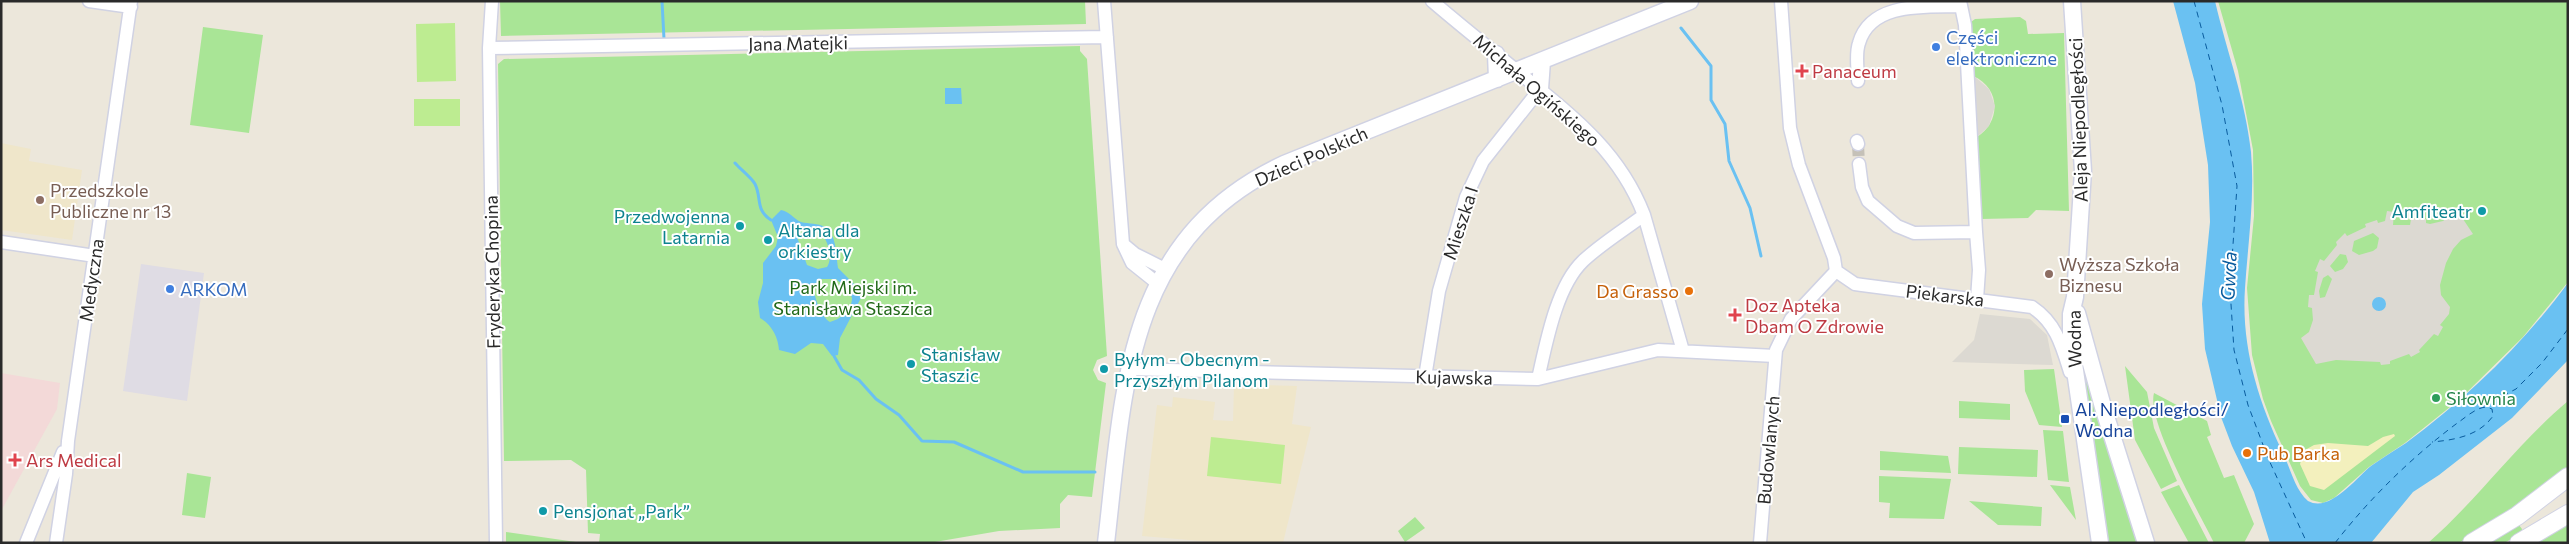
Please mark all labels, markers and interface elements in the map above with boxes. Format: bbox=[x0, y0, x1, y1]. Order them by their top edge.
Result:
place label: Części elektroniczne bbox=[1946, 26, 2057, 69]
street label: Michała Ogińskiego bbox=[1469, 29, 1605, 151]
street label: Jana Matejki bbox=[748, 31, 848, 55]
street label: Aleja Niepodległości bbox=[2064, 37, 2092, 203]
marker: Części elektroniczne bbox=[1930, 41, 1942, 53]
place label: Panaceum bbox=[1812, 60, 1897, 82]
marker: Panaceum bbox=[1796, 65, 1808, 77]
street label: Dzieci Polskich bbox=[1251, 121, 1371, 191]
place label: Przedszkole Publiczne nr 13 bbox=[50, 179, 171, 222]
street label: Mieszka I bbox=[1438, 183, 1482, 263]
marker: Przedszkole Publiczne nr 13 bbox=[34, 194, 46, 206]
street label: Fryderyka Chopina bbox=[480, 195, 504, 349]
place label: Amfiteatr bbox=[2391, 200, 2472, 222]
place label: Przedwojenna Latarnia bbox=[614, 205, 730, 248]
marker: Amfiteatr bbox=[2476, 205, 2488, 217]
place label: Altana dla orkiestry bbox=[778, 219, 859, 262]
marker: Przedwojenna Latarnia bbox=[734, 220, 746, 232]
marker: Altana dla orkiestry bbox=[762, 234, 774, 246]
street label: Medyczna bbox=[74, 237, 108, 323]
water label: Gwda bbox=[2215, 251, 2241, 301]
place label: Wyższa Szkoła Biznesu bbox=[2059, 253, 2179, 296]
marker: Wyższa Szkoła Biznesu bbox=[2043, 268, 2055, 280]
park label: Park Miejski im. Stanisława Staszica bbox=[773, 276, 933, 319]
place label: ARKOM bbox=[180, 278, 248, 300]
street label: Piekarska bbox=[1905, 279, 1985, 311]
place label: Da Grasso bbox=[1596, 280, 1679, 302]
marker: ARKOM bbox=[164, 283, 176, 295]
marker: Da Grasso bbox=[1683, 285, 1695, 297]
place label: Doz Apteka Dbam O Zdrowie bbox=[1745, 294, 1884, 337]
marker: Doz Apteka Dbam O Zdrowie bbox=[1729, 309, 1741, 321]
street label: Wodna bbox=[2062, 310, 2086, 368]
place label: Stanisław Staszic bbox=[921, 343, 1000, 386]
place label: Byłym - Obecnym - Przyszłym Pilanom bbox=[1114, 348, 1270, 391]
marker: Stanisław Staszic bbox=[905, 358, 917, 370]
marker: Byłym - Obecnym - Przyszłym Pilanom bbox=[1098, 363, 1110, 375]
street label: Kujawska bbox=[1415, 365, 1493, 389]
place label: Siłownia bbox=[2446, 387, 2516, 409]
marker: Siłownia bbox=[2430, 392, 2442, 404]
street label: Budowlanych bbox=[1752, 395, 1784, 505]
place label: Al. Niepodległości/ Wodna bbox=[2075, 398, 2229, 441]
marker: Al. Niepodległości/ Wodna bbox=[2059, 413, 2071, 425]
place label: Pub Barka bbox=[2257, 442, 2340, 464]
marker: Pub Barka bbox=[2241, 447, 2253, 459]
place label: Ars Medical bbox=[26, 449, 122, 471]
marker: Ars Medical bbox=[8, 453, 22, 467]
place label: Pensjonat „Park” bbox=[553, 500, 690, 522]
marker: Pensjonat „Park” bbox=[537, 505, 549, 517]

